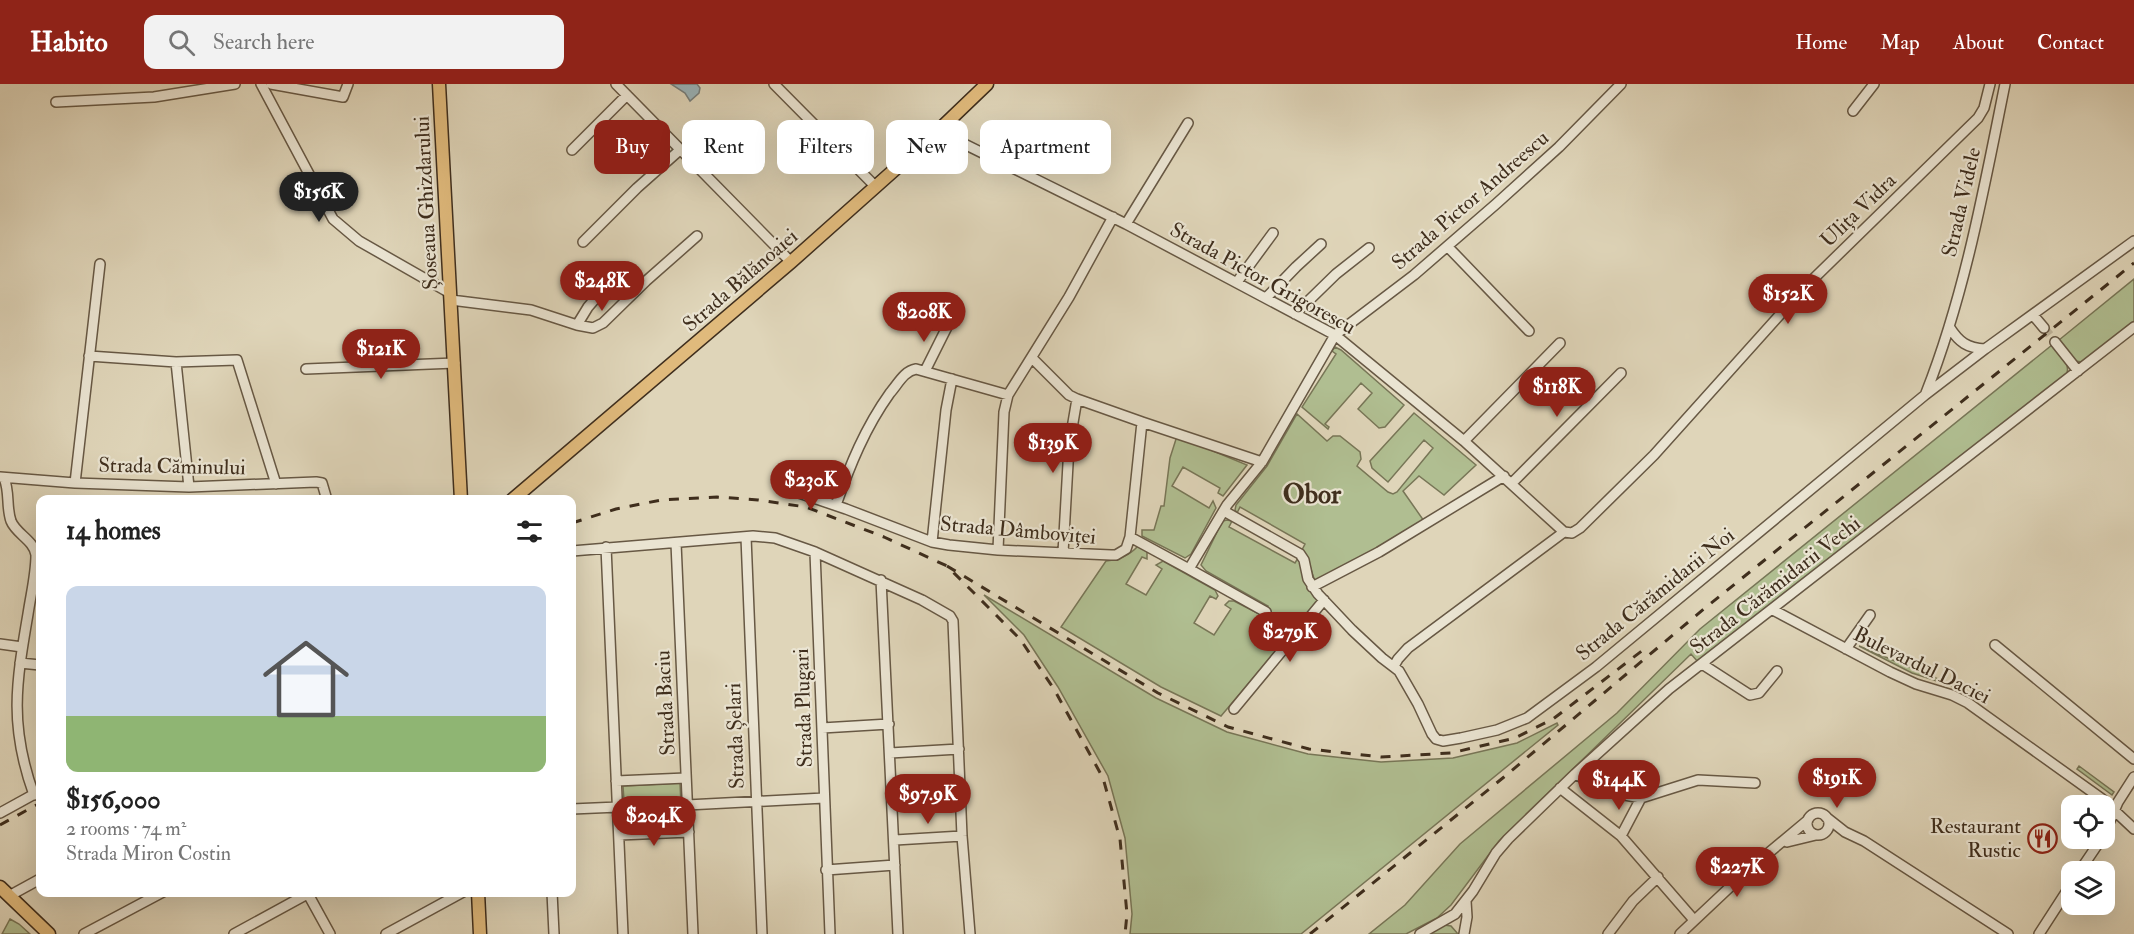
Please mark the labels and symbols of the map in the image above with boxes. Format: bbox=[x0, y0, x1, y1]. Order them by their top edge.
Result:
street label: Șoseaua Ghizdarului bbox=[408, 115, 445, 291]
street label: Strada Pictor Andreescu bbox=[1386, 125, 1555, 276]
street label: Strada Videle bbox=[1936, 144, 1987, 260]
street label: Ulița Vidra bbox=[1815, 167, 1902, 253]
pin: $156K bbox=[277, 172, 361, 223]
street label: Strada Pictor Grigorescu bbox=[1165, 216, 1360, 341]
street label: Strada Bălănoaiei bbox=[677, 223, 804, 338]
pin: $248K bbox=[560, 261, 644, 312]
pin: $152K bbox=[1746, 274, 1830, 325]
pin: $208K bbox=[882, 292, 966, 343]
pin: $121K bbox=[339, 329, 423, 380]
pin: $118K bbox=[1515, 367, 1599, 418]
pin: $139K bbox=[1011, 423, 1095, 474]
street label: Strada Căminului bbox=[98, 452, 246, 481]
pin: $230K bbox=[769, 460, 853, 511]
district label: Obor bbox=[1283, 478, 1342, 511]
street label: Strada Dâmboviței bbox=[939, 510, 1097, 551]
street label: Strada Cărămidarii Vechi bbox=[1684, 510, 1867, 661]
street label: Strada Cărămidarii Noi bbox=[1570, 522, 1741, 667]
pin: $279K bbox=[1248, 612, 1332, 663]
street label: Bulevardul Daciei bbox=[1849, 621, 1995, 710]
street label: Strada Plugari bbox=[788, 648, 819, 768]
street label: Strada Baciu bbox=[649, 649, 682, 756]
street label: Strada Șelari bbox=[720, 682, 751, 790]
pin: $191K bbox=[1795, 758, 1879, 809]
pin: $144K bbox=[1577, 760, 1661, 811]
pin: $97.9K bbox=[879, 774, 977, 825]
pin: $204K bbox=[612, 796, 696, 847]
place label: Restaurant Rustic bbox=[1930, 813, 2022, 864]
restaurant icon: Restaurant Rustic bbox=[2026, 822, 2058, 854]
pin: $227K bbox=[1695, 847, 1779, 898]

